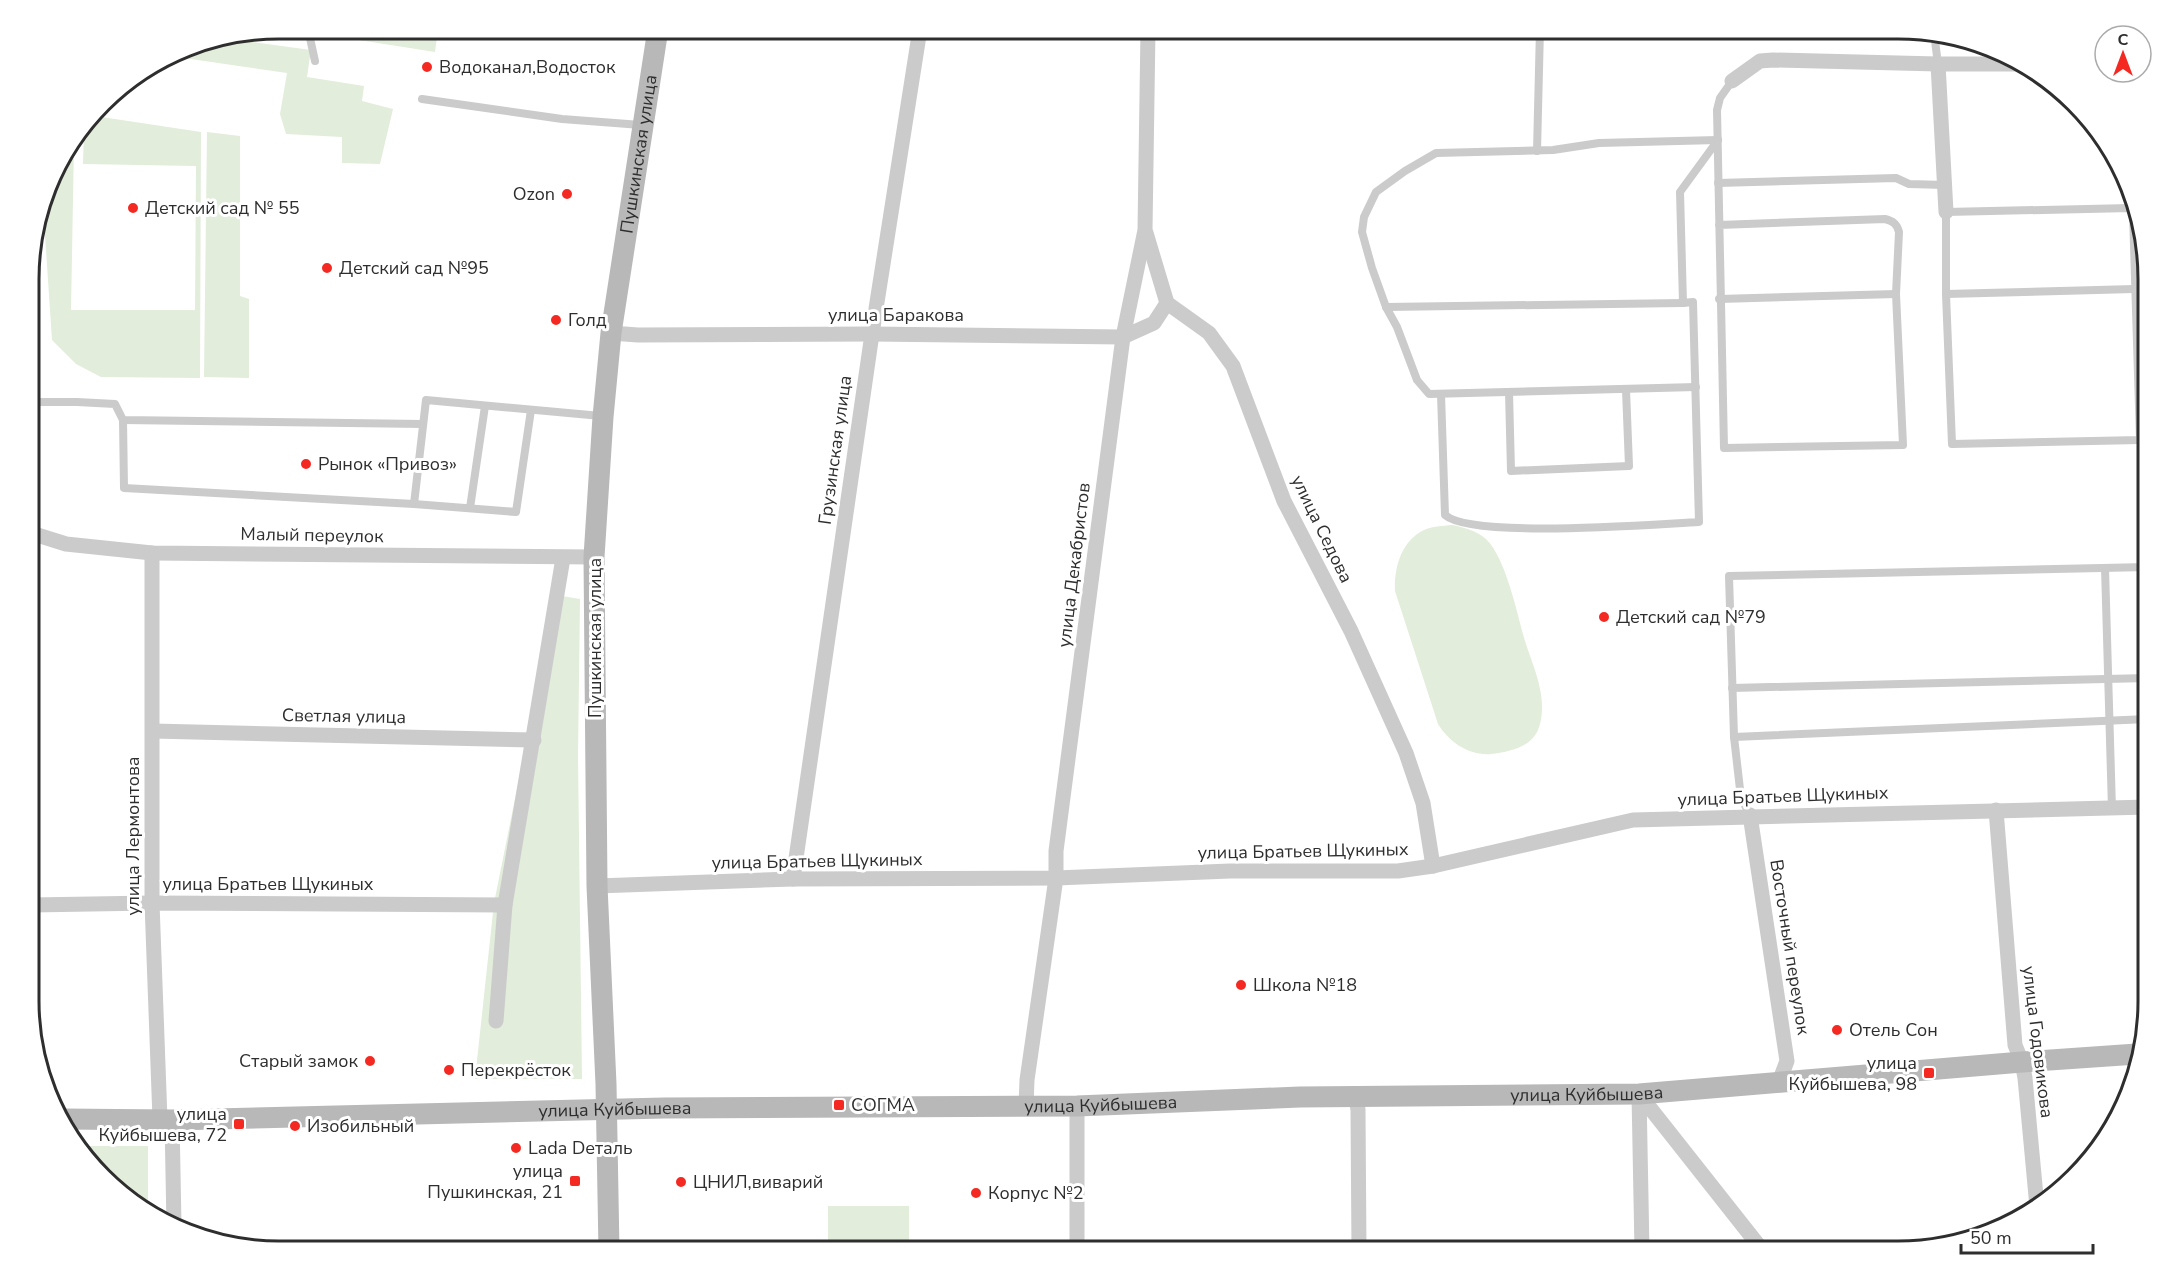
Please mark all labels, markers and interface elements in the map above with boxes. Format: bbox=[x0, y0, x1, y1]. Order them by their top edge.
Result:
north arrow bbox=[2093, 24, 2153, 84]
text: С bbox=[2118, 29, 2129, 51]
place label: Водоканал,Водосток bbox=[439, 55, 616, 79]
marker: Водоканал,Водосток bbox=[420, 60, 434, 74]
street label: Пушкинская улица bbox=[615, 73, 663, 235]
place label: Ozon bbox=[513, 182, 555, 206]
marker: Ozon bbox=[560, 187, 574, 201]
place label: Детский сад № 55 bbox=[145, 196, 300, 220]
marker: Детский сад № 55 bbox=[126, 201, 140, 215]
place label: Детский сад №95 bbox=[339, 256, 489, 280]
marker: Детский сад №95 bbox=[320, 261, 334, 275]
street label: улица Баракова bbox=[828, 303, 964, 327]
place label: Голд bbox=[568, 308, 607, 332]
marker: Голд bbox=[549, 313, 563, 327]
street label: Грузинская улица bbox=[813, 374, 857, 526]
place label: Рынок «Привоз» bbox=[318, 452, 457, 476]
marker: Рынок «Привоз» bbox=[299, 457, 313, 471]
street label: улица Седова bbox=[1286, 471, 1358, 587]
street label: улица Декабристов bbox=[1052, 481, 1096, 649]
street label: Малый переулок bbox=[240, 522, 384, 548]
street label: Пушкинская улица bbox=[583, 558, 607, 718]
place label: Детский сад №79 bbox=[1616, 605, 1766, 629]
marker: Детский сад №79 bbox=[1597, 610, 1611, 624]
street label: Светлая улица bbox=[282, 703, 406, 729]
street label: улица Лермонтова bbox=[121, 757, 145, 915]
street label: улица Братьев Щукиных bbox=[1677, 780, 1889, 812]
street label: улица Братьев Щукиных bbox=[1197, 837, 1409, 865]
street label: улица Братьев Щукиных bbox=[711, 847, 923, 875]
street label: Восточный переулок bbox=[1764, 858, 1816, 1037]
street label: улица Братьев Щукиных bbox=[163, 872, 374, 896]
street label: улица Годовикова bbox=[2017, 965, 2059, 1119]
place label: Школа №18 bbox=[1253, 973, 1357, 997]
marker: Школа №18 bbox=[1234, 978, 1248, 992]
place label: Отель Сон bbox=[1849, 1018, 1938, 1042]
marker: Отель Сон bbox=[1830, 1023, 1844, 1037]
place label: Старый замок bbox=[239, 1049, 359, 1073]
place label: улица Куйбышева, 98 bbox=[1789, 1051, 1917, 1096]
marker: Старый замок bbox=[363, 1054, 377, 1068]
place label: Перекрёсток bbox=[461, 1058, 571, 1082]
marker: Перекрёсток bbox=[442, 1063, 456, 1077]
marker: улица Куйбышева, 98 bbox=[1922, 1066, 1936, 1080]
street label: улица Куйбышева bbox=[1510, 1080, 1664, 1107]
street label: улица Куйбышева bbox=[1024, 1090, 1178, 1118]
place label: СОГМА bbox=[851, 1093, 915, 1117]
street label: улица Куйбышева bbox=[538, 1096, 691, 1123]
marker: СОГМА bbox=[832, 1098, 846, 1112]
place label: улица Куйбышева, 72 bbox=[99, 1102, 227, 1147]
place label: Изобильный bbox=[307, 1114, 414, 1138]
marker: улица Куйбышева, 72 bbox=[232, 1117, 246, 1131]
marker: Изобильный bbox=[288, 1119, 302, 1133]
place label: Lada Dеталь bbox=[528, 1136, 633, 1160]
marker: Lada Dеталь bbox=[509, 1141, 523, 1155]
place label: улица Пушкинская, 21 bbox=[427, 1159, 563, 1204]
place label: ЦНИЛ,виварий bbox=[693, 1170, 823, 1194]
marker: улица Пушкинская, 21 bbox=[568, 1174, 582, 1188]
marker: ЦНИЛ,виварий bbox=[674, 1175, 688, 1189]
place label: Корпус №2 bbox=[988, 1181, 1083, 1205]
marker: Корпус №2 bbox=[969, 1186, 983, 1200]
scale bar bbox=[1961, 1217, 2093, 1255]
text: 50 m bbox=[1970, 1226, 2012, 1250]

